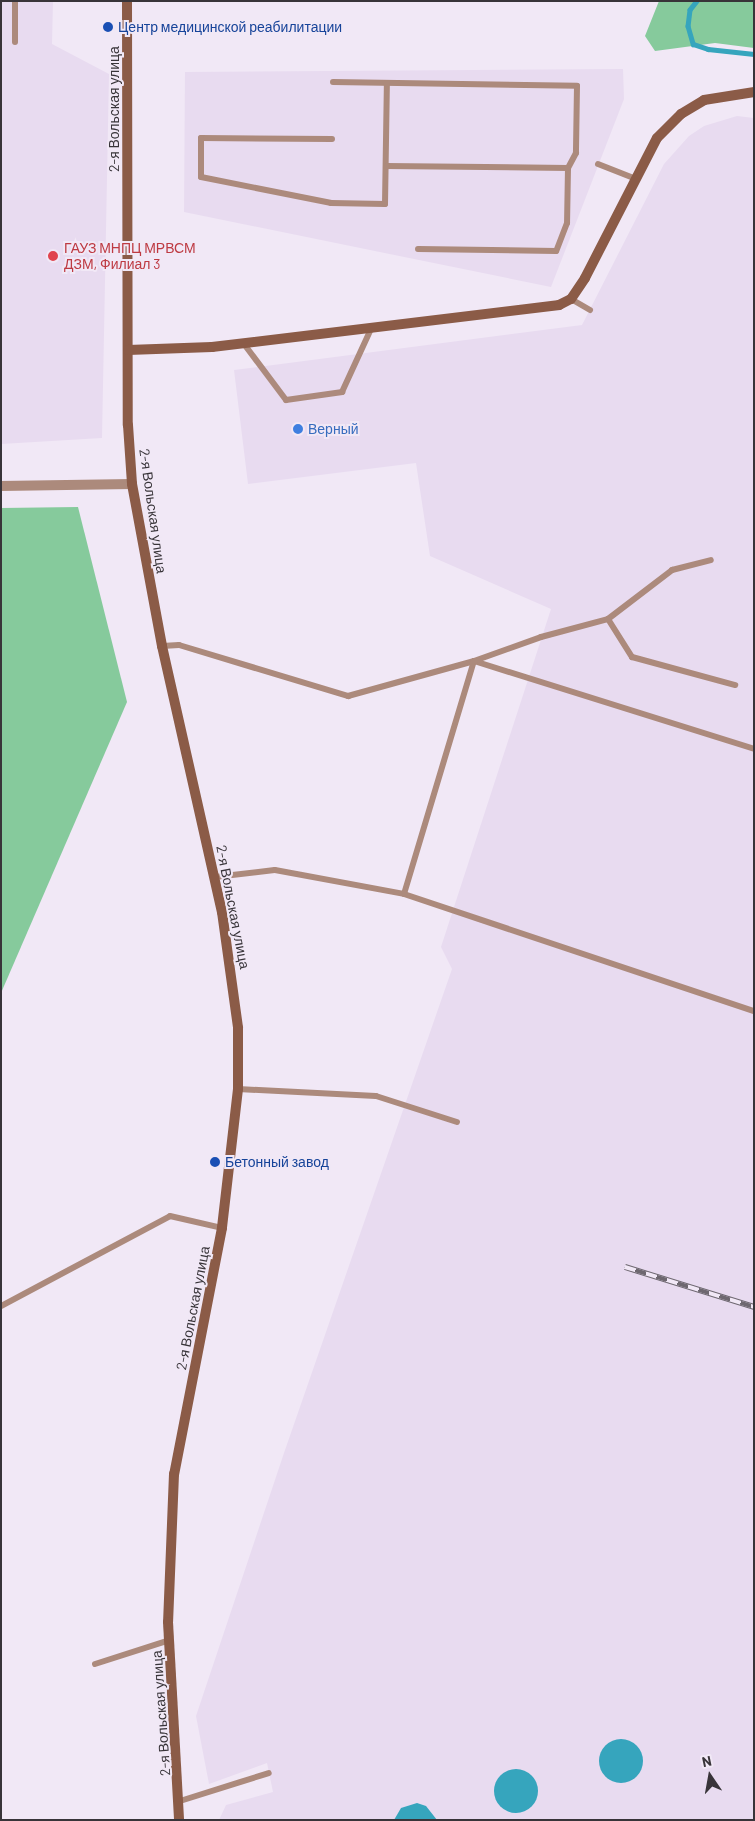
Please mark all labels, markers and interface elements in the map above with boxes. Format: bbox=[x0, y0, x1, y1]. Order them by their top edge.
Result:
place label: Центр медицинской реабилитации bbox=[118, 19, 342, 35]
marker: Центр медицинской реабилитации bbox=[102, 21, 114, 33]
street label: 2-я Вольская улица bbox=[106, 46, 122, 172]
place label: ГАУЗ МНПЦ МРВСМ ДЗМ, Филиал 3 bbox=[64, 240, 196, 272]
marker: ГАУЗ МНПЦ МРВСМ ДЗМ, Филиал 3 bbox=[46, 249, 60, 263]
place label: Верный bbox=[308, 421, 359, 437]
marker: Верный bbox=[292, 423, 304, 435]
street label: 2-я Вольская улица bbox=[136, 448, 170, 574]
street label: 2-я Вольская улица bbox=[213, 844, 253, 970]
place label: Бетонный завод bbox=[225, 1154, 329, 1170]
marker: Бетонный завод bbox=[209, 1156, 221, 1168]
street label: 2-я Вольская улица bbox=[173, 1245, 213, 1371]
street label: 2-я Вольская улица bbox=[148, 1650, 174, 1776]
north arrow bbox=[685, 1751, 735, 1801]
text: N bbox=[700, 1752, 713, 1770]

